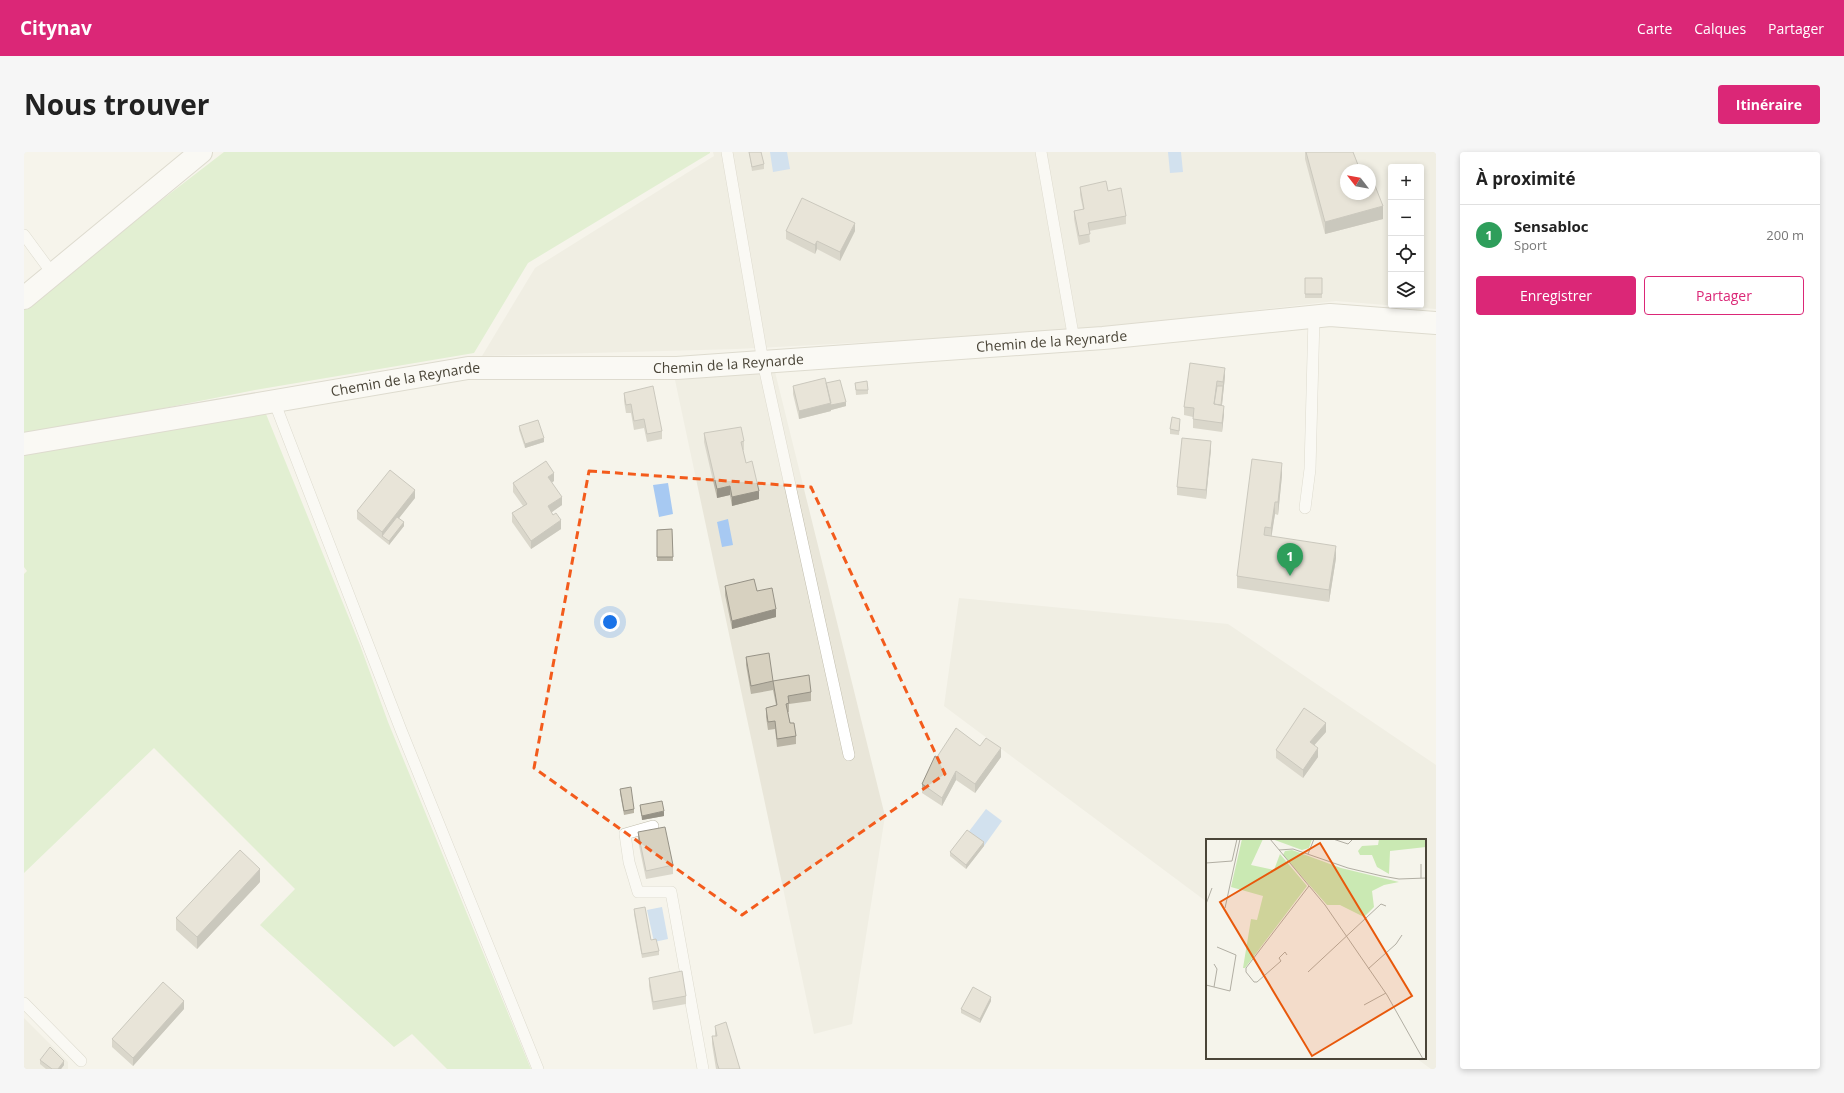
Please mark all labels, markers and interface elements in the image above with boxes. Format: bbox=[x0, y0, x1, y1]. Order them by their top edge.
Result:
text: Citynav bbox=[20, 15, 92, 41]
text: Carte bbox=[1637, 19, 1672, 38]
text: Calques bbox=[1694, 19, 1746, 38]
text: Partager bbox=[1768, 19, 1824, 38]
text: Nous trouver bbox=[24, 85, 210, 123]
button: Itinéraire bbox=[1718, 85, 1820, 124]
north arrow bbox=[1340, 164, 1376, 200]
map controls bbox=[1388, 164, 1424, 308]
button: + bbox=[1388, 164, 1424, 200]
text: À proximité bbox=[1476, 167, 1575, 190]
button: − bbox=[1388, 200, 1424, 236]
text: Sensabloc bbox=[1514, 216, 1589, 236]
text: 1 bbox=[1485, 226, 1493, 244]
text: 200 m bbox=[1766, 226, 1804, 244]
button: locate bbox=[1388, 236, 1424, 272]
text: Sport bbox=[1514, 236, 1547, 254]
button: layers bbox=[1388, 272, 1424, 308]
button: Enregistrer bbox=[1476, 276, 1636, 315]
button: Partager bbox=[1644, 276, 1804, 315]
street label: Chemin de la Reynarde bbox=[975, 326, 1128, 356]
street label: Chemin de la Reynarde bbox=[653, 349, 805, 377]
street label: Chemin de la Reynarde bbox=[329, 357, 480, 400]
pin: 1 bbox=[1277, 543, 1303, 576]
your location bbox=[600, 612, 620, 632]
inset map bbox=[1206, 839, 1426, 1059]

